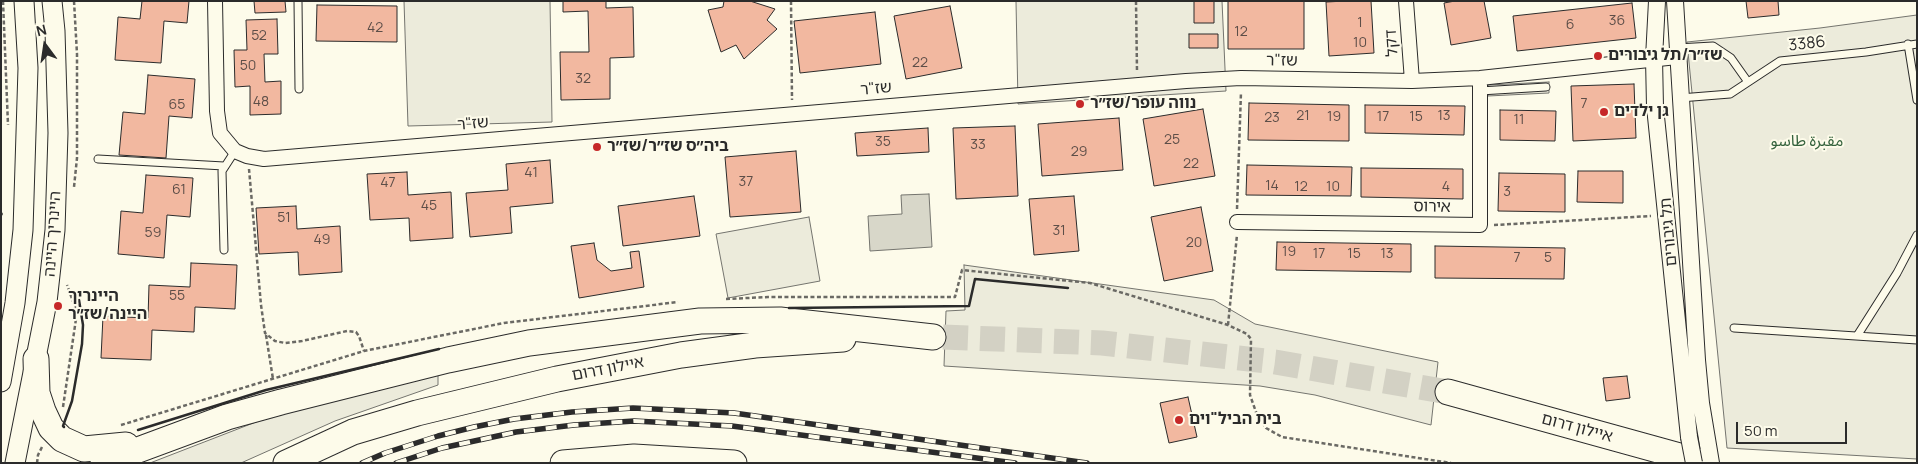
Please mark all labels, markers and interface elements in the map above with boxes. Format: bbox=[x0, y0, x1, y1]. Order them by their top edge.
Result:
house number: 36 bbox=[1609, 13, 1625, 29]
house number: 1 bbox=[1357, 15, 1363, 31]
house number: 6 bbox=[1566, 17, 1574, 33]
north arrow bbox=[20, 20, 70, 70]
text: N bbox=[34, 20, 48, 40]
house number: 42 bbox=[367, 20, 383, 36]
house number: 12 bbox=[1234, 24, 1248, 40]
house number: 52 bbox=[251, 28, 267, 44]
street label: דקל bbox=[1381, 29, 1403, 57]
street label: 3386 bbox=[1788, 33, 1826, 55]
house number: 10 bbox=[1353, 35, 1367, 51]
place label: שז״ר/תל גיבורים bbox=[1608, 46, 1723, 66]
marker: שז״ר/תל גיבורים bbox=[1592, 50, 1604, 62]
street label: שז"ר bbox=[1266, 51, 1298, 71]
house number: 22 bbox=[912, 55, 928, 71]
house number: 50 bbox=[240, 58, 256, 74]
house number: 32 bbox=[575, 71, 591, 87]
street label: שז"ר bbox=[859, 78, 893, 100]
house number: 48 bbox=[253, 94, 269, 110]
place label: נווה עופר/שז״ר bbox=[1090, 94, 1196, 114]
house number: 7 bbox=[1580, 96, 1588, 112]
house number: 65 bbox=[169, 97, 185, 113]
marker: נווה עופר/שז״ר bbox=[1074, 98, 1086, 110]
place label: גן ילדים bbox=[1614, 102, 1669, 122]
marker: גן ילדים bbox=[1598, 106, 1610, 118]
house number: 21 bbox=[1296, 108, 1310, 124]
house number: 13 bbox=[1437, 108, 1451, 124]
house number: 19 bbox=[1327, 109, 1341, 125]
house number: 17 bbox=[1377, 109, 1389, 125]
house number: 15 bbox=[1409, 109, 1423, 125]
house number: 23 bbox=[1264, 110, 1280, 126]
house number: 11 bbox=[1514, 112, 1524, 128]
street label: שז"ר bbox=[456, 113, 490, 135]
house number: 25 bbox=[1164, 132, 1180, 148]
park label: مقبرة طاسو bbox=[1771, 132, 1843, 152]
house number: 35 bbox=[875, 134, 891, 150]
place label: ביה״ס שז״ר/שז״ר bbox=[607, 137, 729, 157]
house number: 33 bbox=[970, 137, 986, 153]
marker: ביה״ס שז״ר/שז״ר bbox=[591, 141, 603, 153]
house number: 29 bbox=[1071, 144, 1087, 160]
house number: 22 bbox=[1183, 156, 1199, 172]
house number: 41 bbox=[524, 165, 538, 181]
house number: 37 bbox=[739, 174, 753, 190]
house number: 47 bbox=[380, 175, 396, 191]
house number: 14 bbox=[1265, 178, 1279, 194]
house number: 12 bbox=[1294, 179, 1308, 195]
house number: 10 bbox=[1326, 179, 1340, 195]
house number: 4 bbox=[1442, 179, 1450, 195]
house number: 61 bbox=[172, 182, 186, 198]
house number: 3 bbox=[1503, 184, 1511, 200]
street label: היינריך היינה bbox=[40, 190, 66, 278]
street label: אירוס bbox=[1413, 197, 1451, 217]
street label: תל גיבורים bbox=[1656, 197, 1682, 267]
house number: 45 bbox=[421, 198, 437, 214]
house number: 51 bbox=[277, 210, 291, 226]
house number: 31 bbox=[1052, 223, 1066, 239]
house number: 59 bbox=[145, 225, 161, 241]
house number: 49 bbox=[314, 232, 330, 248]
house number: 20 bbox=[1186, 235, 1202, 251]
house number: 19 bbox=[1282, 244, 1296, 260]
house number: 17 bbox=[1313, 246, 1325, 262]
house number: 15 bbox=[1347, 246, 1361, 262]
house number: 13 bbox=[1380, 246, 1394, 262]
house number: 7 bbox=[1513, 250, 1521, 266]
house number: 5 bbox=[1544, 250, 1552, 266]
place label: היינריך היינה/שז״ר bbox=[68, 287, 147, 325]
house number: 55 bbox=[169, 288, 185, 304]
marker: היינריך היינה/שז״ר bbox=[52, 300, 64, 312]
street label: איילון דרום bbox=[570, 353, 646, 385]
street label: איילון דרום bbox=[1539, 409, 1615, 447]
place label: בית הביל"וים bbox=[1189, 410, 1281, 430]
scale bar bbox=[1738, 412, 1849, 444]
marker: בית הביל"וים bbox=[1173, 414, 1185, 426]
text: 50 m bbox=[1744, 420, 1778, 441]

